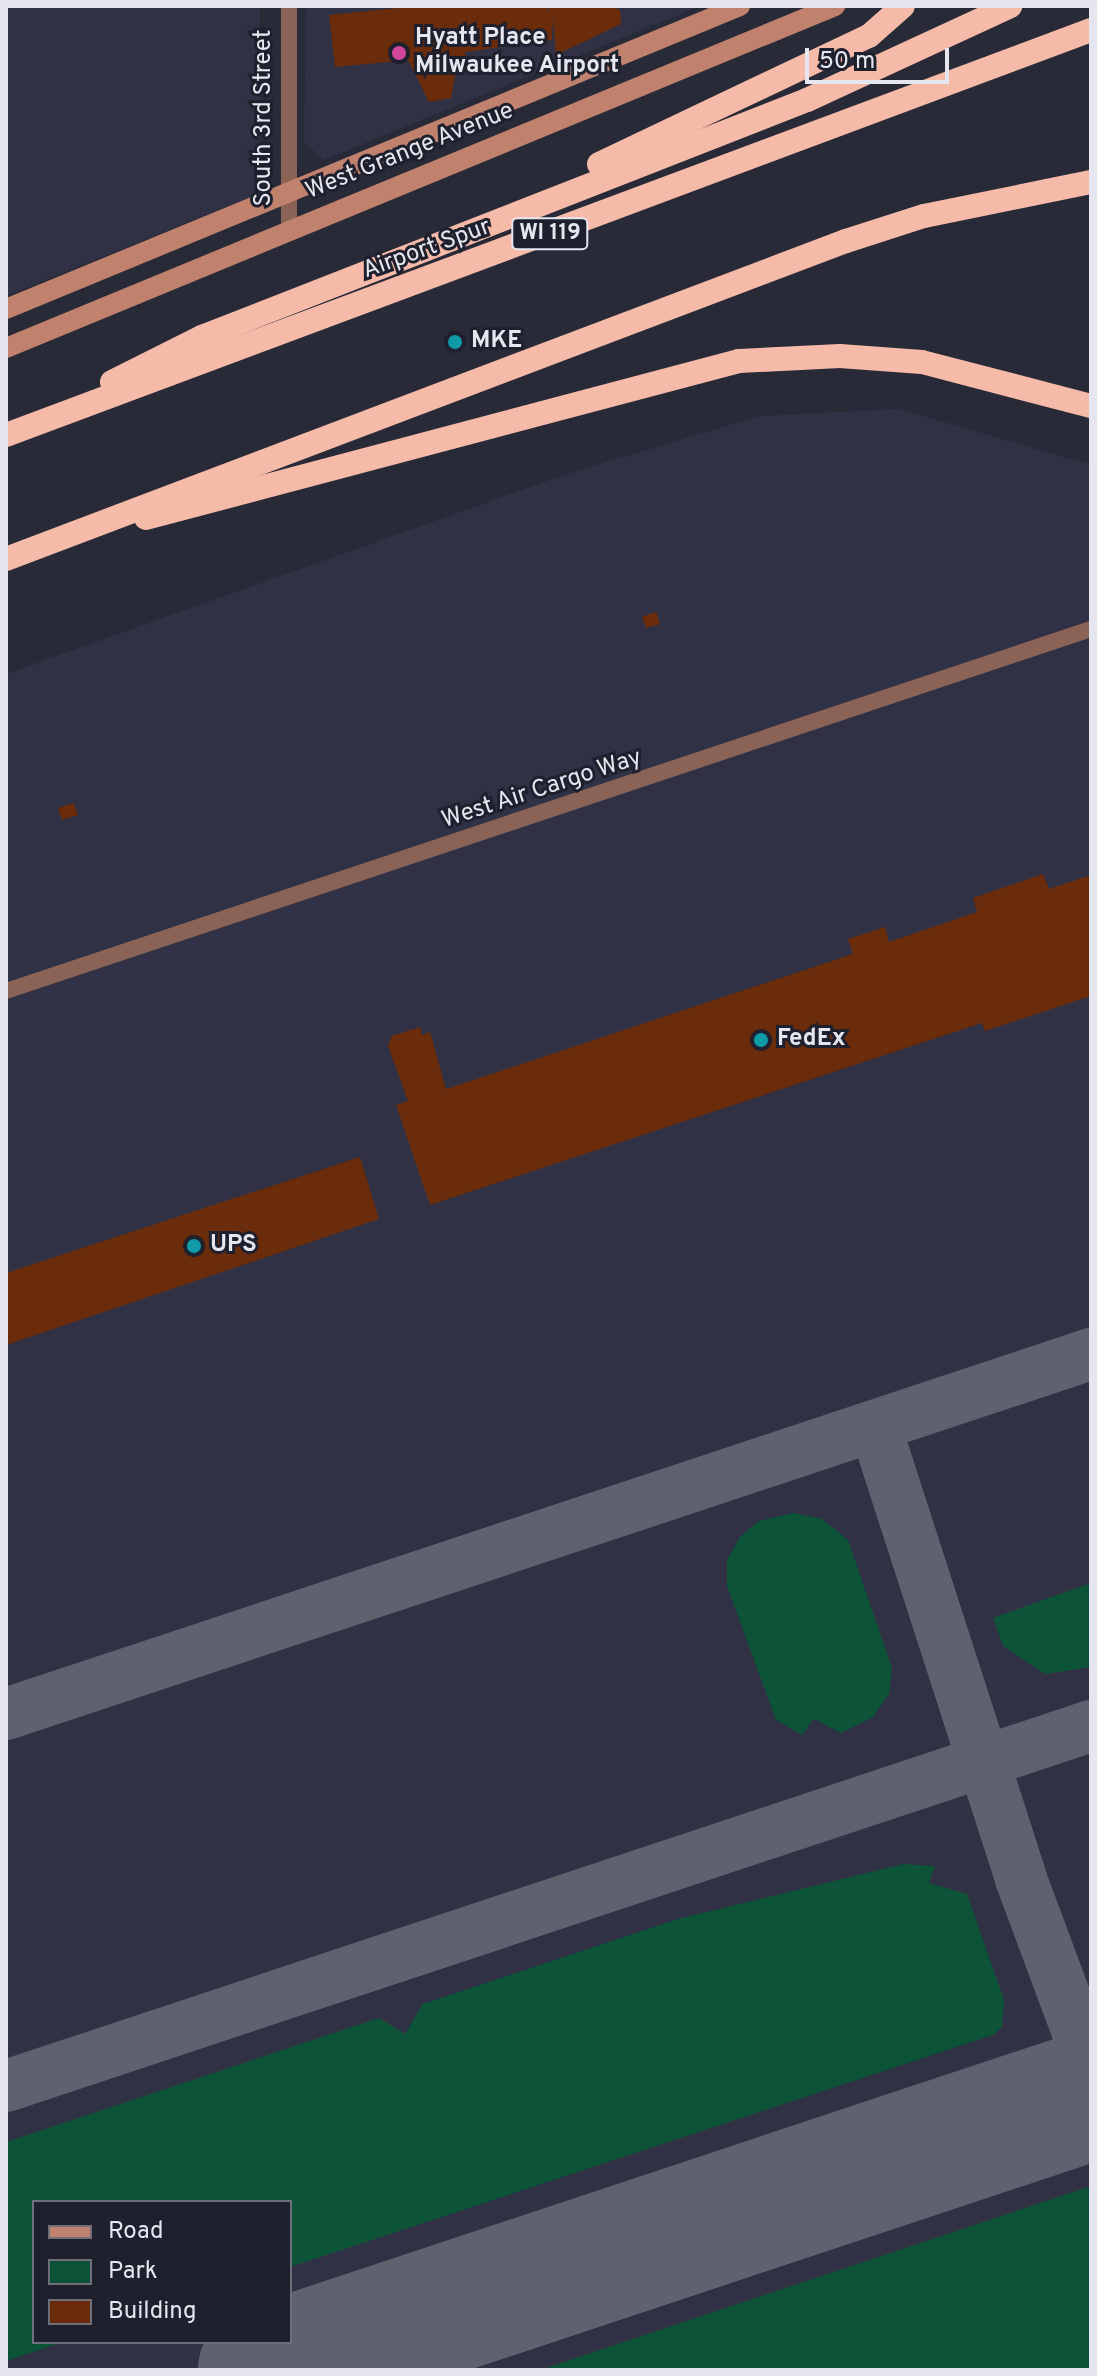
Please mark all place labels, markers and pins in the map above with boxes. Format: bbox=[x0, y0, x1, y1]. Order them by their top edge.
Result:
place label: Hyatt Place Milwaukee Airport bbox=[415, 25, 620, 81]
marker: Hyatt Place Milwaukee Airport bbox=[390, 44, 408, 62]
place label: MKE bbox=[471, 328, 522, 356]
marker: MKE bbox=[446, 333, 464, 351]
place label: FedEx bbox=[777, 1026, 845, 1054]
marker: FedEx bbox=[752, 1031, 770, 1049]
place label: UPS bbox=[210, 1232, 257, 1260]
marker: UPS bbox=[185, 1237, 203, 1255]

